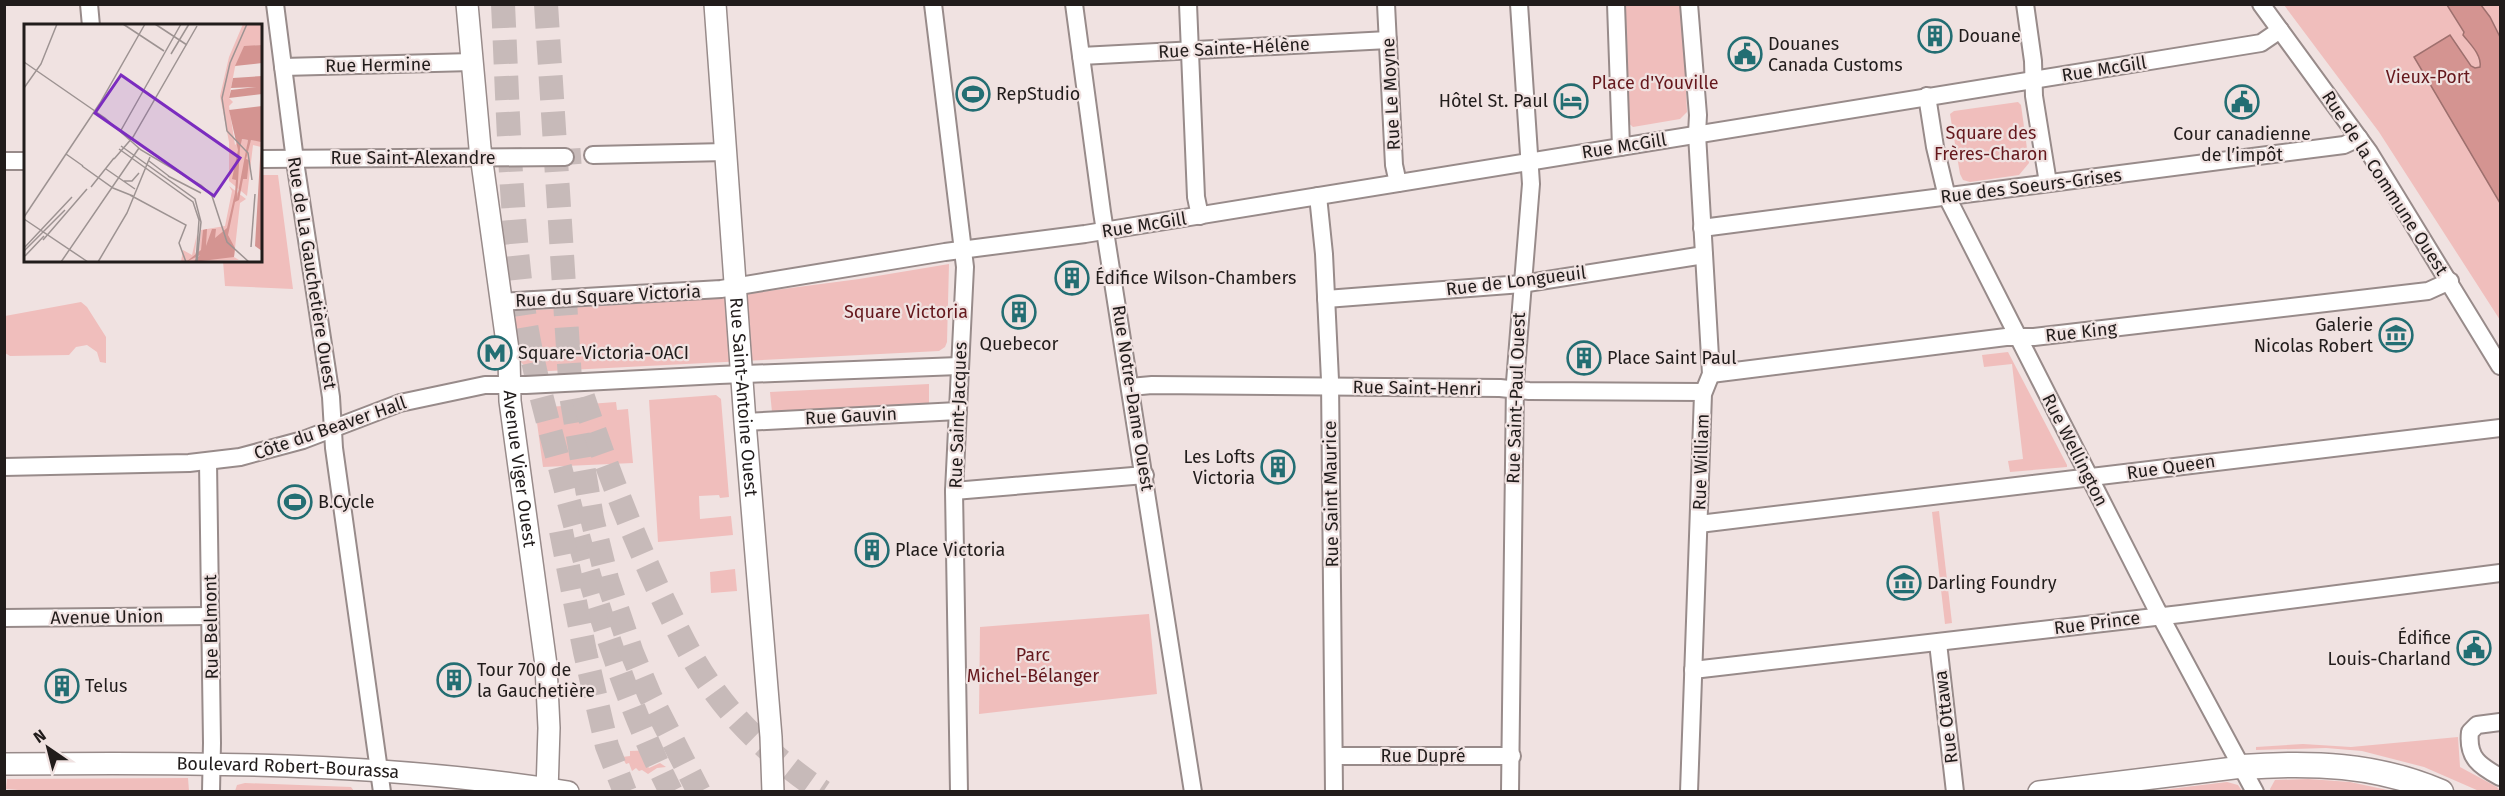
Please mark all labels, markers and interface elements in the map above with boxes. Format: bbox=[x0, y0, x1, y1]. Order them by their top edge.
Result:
building icon: Douane bbox=[1917, 18, 1953, 54]
inset map bbox=[24, 24, 262, 262]
place label: Douane bbox=[1958, 25, 2021, 47]
street label: Rue Sainte-Hélène bbox=[1158, 33, 1310, 63]
place label: Douanes Canada Customs bbox=[1768, 33, 1903, 76]
public building icon: Douanes Canada Customs bbox=[1727, 36, 1763, 72]
street label: Rue Le Moyne bbox=[1377, 37, 1405, 151]
street label: Rue McGill bbox=[2060, 51, 2148, 87]
street label: Rue Hermine bbox=[325, 53, 431, 77]
park label: Vieux-Port bbox=[2386, 66, 2471, 88]
park label: Place d'Youville bbox=[1592, 72, 1719, 94]
sports icon: RepStudio bbox=[955, 76, 991, 112]
place label: RepStudio bbox=[996, 83, 1080, 105]
hotel icon: Hôtel St. Paul bbox=[1553, 83, 1589, 119]
public building icon: Cour canadienne de l′impôt bbox=[2224, 84, 2260, 120]
street label: Rue de la Commune Ouest bbox=[2317, 87, 2453, 280]
place label: Hôtel St. Paul bbox=[1439, 90, 1548, 112]
park label: Square des Frères-Charon bbox=[1934, 122, 2048, 165]
place label: Cour canadienne de l′impôt bbox=[2173, 123, 2311, 166]
street label: Rue McGill bbox=[1580, 128, 1668, 164]
street label: Rue Saint-Alexandre bbox=[331, 147, 495, 169]
street label: Rue de La Gauchetière Ouest bbox=[283, 155, 341, 391]
street label: Rue des Soeurs-Grises bbox=[1939, 164, 2123, 208]
street label: Rue McGill bbox=[1100, 207, 1188, 243]
building icon: Édifice Wilson-Chambers bbox=[1054, 260, 1090, 296]
street label: Rue de Longueuil bbox=[1445, 261, 1587, 301]
place label: Édifice Wilson-Chambers bbox=[1095, 266, 1296, 289]
street label: Rue du Square Victoria bbox=[515, 280, 701, 312]
building icon: Quebecor bbox=[1001, 294, 1037, 330]
street label: Rue Saint-Antoine Ouest bbox=[725, 297, 762, 498]
park label: Square Victoria bbox=[844, 301, 968, 323]
street label: Rue Notre-Dame Ouest bbox=[1107, 304, 1159, 493]
street label: Rue Saint-Paul Ouest bbox=[1502, 311, 1530, 484]
place label: Galerie Nicolas Robert bbox=[2254, 314, 2373, 357]
street label: Rue King bbox=[2044, 317, 2118, 347]
museum icon: Galerie Nicolas Robert bbox=[2378, 317, 2414, 353]
place label: Quebecor bbox=[980, 333, 1059, 355]
metro station icon: Square-Victoria-OACI bbox=[477, 335, 513, 371]
building icon: Place Saint Paul bbox=[1566, 340, 1602, 376]
street label: Rue Saint-Jacques bbox=[944, 341, 972, 489]
place label: Square-Victoria-OACI bbox=[518, 342, 689, 364]
place label: Place Saint Paul bbox=[1607, 347, 1737, 369]
street label: Rue Saint-Henri bbox=[1352, 376, 1482, 400]
street label: Avenue Viger Ouest bbox=[499, 390, 541, 549]
street label: Rue Wellington bbox=[2037, 390, 2113, 510]
street label: Côte du Beaver Hall bbox=[251, 392, 409, 464]
street label: Rue Gauvin bbox=[804, 403, 898, 429]
street label: Rue William bbox=[1688, 413, 1714, 511]
street label: Rue Saint Maurice bbox=[1319, 420, 1343, 568]
place label: Les Lofts Victoria bbox=[1184, 446, 1255, 489]
building icon: Les Lofts Victoria bbox=[1260, 449, 1296, 485]
street label: Rue Queen bbox=[2125, 450, 2217, 484]
sports icon: B.Cycle bbox=[277, 484, 313, 520]
place label: B.Cycle bbox=[318, 491, 374, 513]
building icon: Place Victoria bbox=[854, 532, 890, 568]
place label: Place Victoria bbox=[895, 539, 1005, 561]
museum icon: Darling Foundry bbox=[1886, 565, 1922, 601]
place label: Darling Foundry bbox=[1927, 572, 2057, 594]
street label: Rue Belmont bbox=[199, 574, 223, 680]
street label: Avenue Union bbox=[50, 605, 164, 629]
street label: Rue Prince bbox=[2053, 607, 2141, 639]
place label: Édifice Louis-Charland bbox=[2327, 626, 2451, 670]
public building icon: Édifice Louis-Charland bbox=[2456, 630, 2492, 666]
park label: Parc Michel-Bélanger bbox=[967, 644, 1099, 687]
place label: Tour 700 de la Gauchetière bbox=[477, 659, 595, 702]
building icon: Tour 700 de la Gauchetière bbox=[436, 662, 472, 698]
building icon: Telus bbox=[44, 668, 80, 704]
street label: Rue Ottawa bbox=[1929, 669, 1963, 765]
place label: Telus bbox=[85, 675, 127, 697]
north arrow bbox=[18, 718, 78, 778]
text: N bbox=[30, 725, 49, 747]
street label: Rue Dupré bbox=[1381, 745, 1465, 767]
street label: Boulevard Robert-Bourassa bbox=[176, 753, 400, 783]

